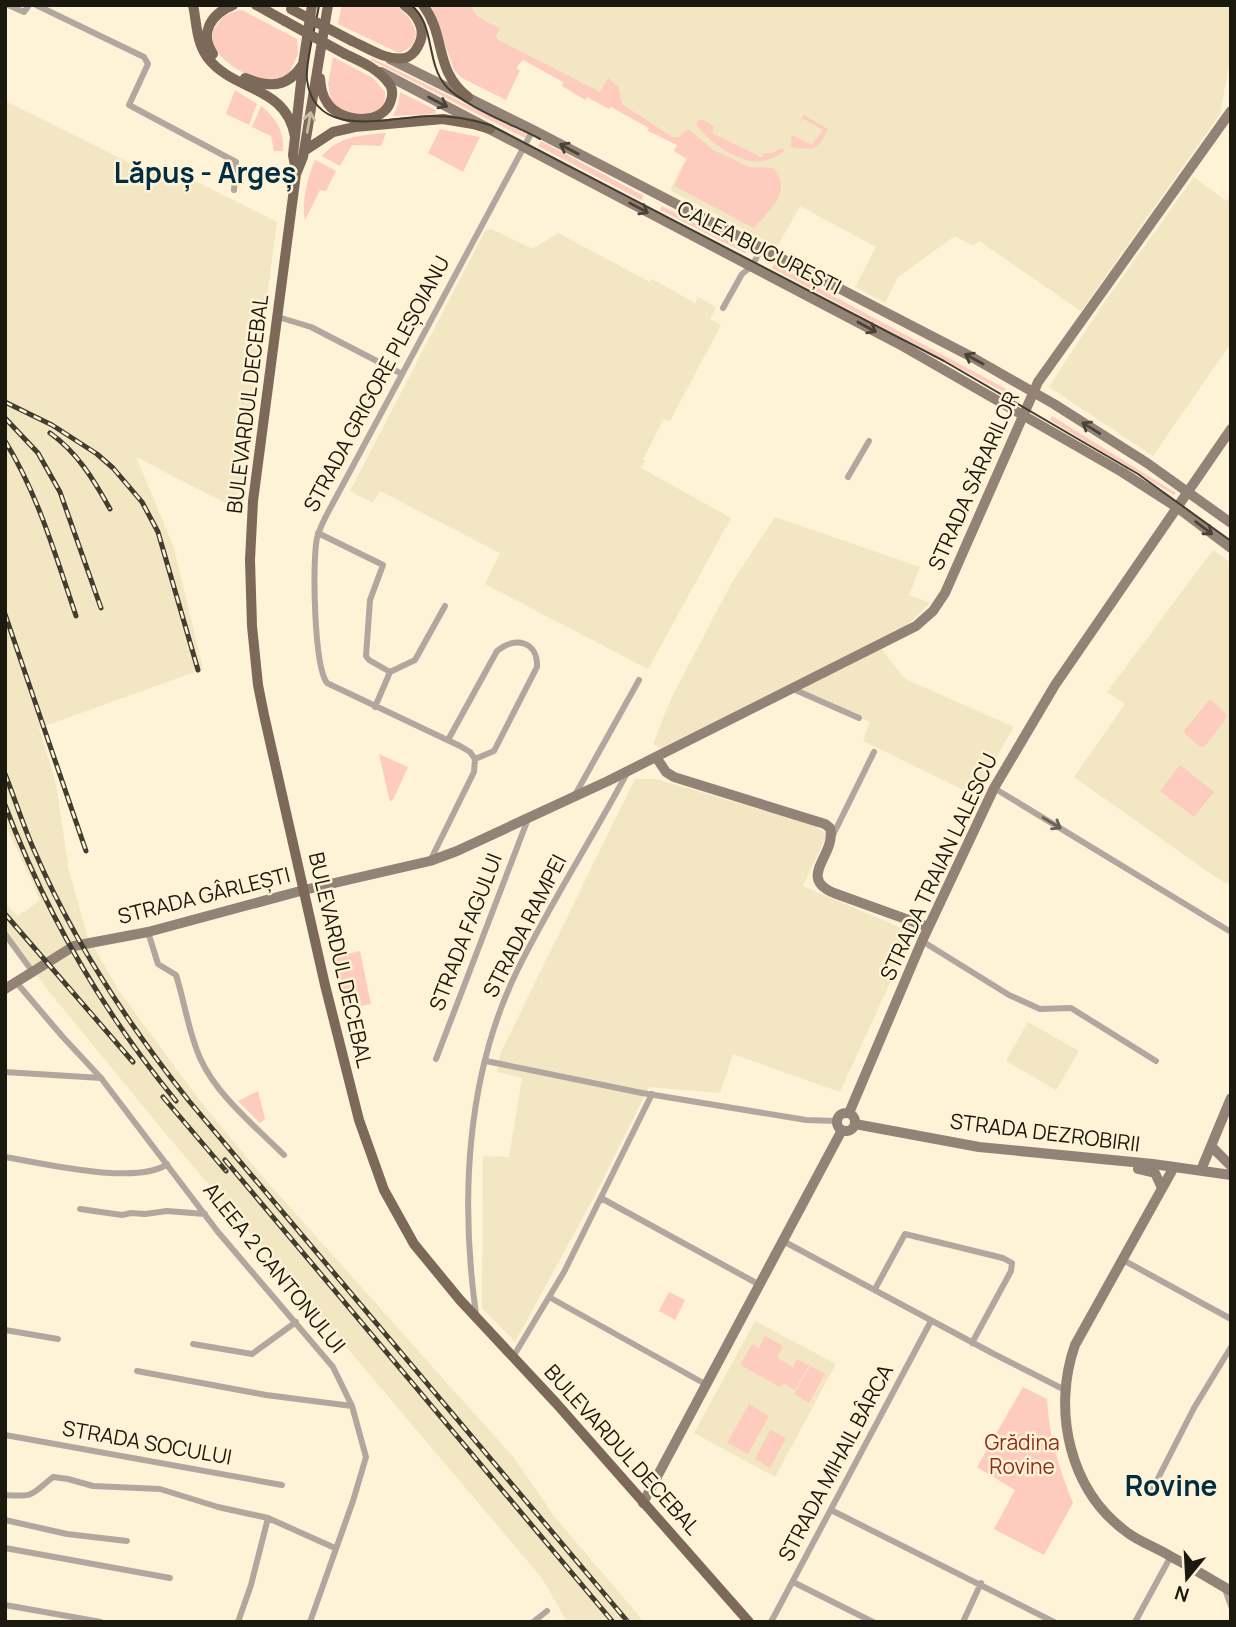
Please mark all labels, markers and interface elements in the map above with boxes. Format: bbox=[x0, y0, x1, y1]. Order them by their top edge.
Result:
one-way arrow bbox=[427, 95, 448, 109]
one-way arrow bbox=[303, 111, 316, 134]
one-way arrow bbox=[560, 141, 580, 155]
district label: Lăpuș - Argeș bbox=[114, 153, 296, 192]
street label: CALEA BUCUREȘTI bbox=[673, 194, 846, 301]
one-way arrow bbox=[628, 201, 649, 215]
street label: STRADA GRIGORE PLEȘOIANU bbox=[297, 251, 456, 516]
street label: BULEVARDUL DECEBAL bbox=[220, 293, 274, 515]
one-way arrow bbox=[856, 320, 877, 334]
one-way arrow bbox=[964, 352, 985, 365]
street label: STRADA SĂRARILOR bbox=[921, 387, 1025, 574]
one-way arrow bbox=[1081, 420, 1101, 434]
one-way arrow bbox=[1194, 521, 1213, 535]
street label: STRADA TRAIAN LALESCU bbox=[873, 748, 1003, 985]
one-way arrow bbox=[1042, 816, 1062, 830]
street label: BULEVARDUL DECEBAL bbox=[303, 849, 379, 1070]
street label: STRADA FAGULUI bbox=[422, 849, 508, 1014]
street label: STRADA RAMPEI bbox=[476, 849, 572, 1002]
street label: STRADA GÂRLEȘTI bbox=[115, 860, 293, 930]
street label: STRADA DEZROBIRII bbox=[948, 1106, 1142, 1158]
street label: ALEEA 2 CANTONULUI bbox=[197, 1177, 352, 1358]
street label: BULEVARDUL DECEBAL bbox=[539, 1358, 707, 1541]
street label: STRADA MIHAIL BÂRCA bbox=[771, 1359, 899, 1566]
street label: STRADA SOCULUI bbox=[60, 1413, 234, 1471]
park label: Grădina Rovine bbox=[984, 1428, 1060, 1480]
district label: Rovine bbox=[1125, 1466, 1217, 1504]
north arrow bbox=[1152, 1543, 1222, 1613]
text: N bbox=[1171, 1580, 1192, 1609]

